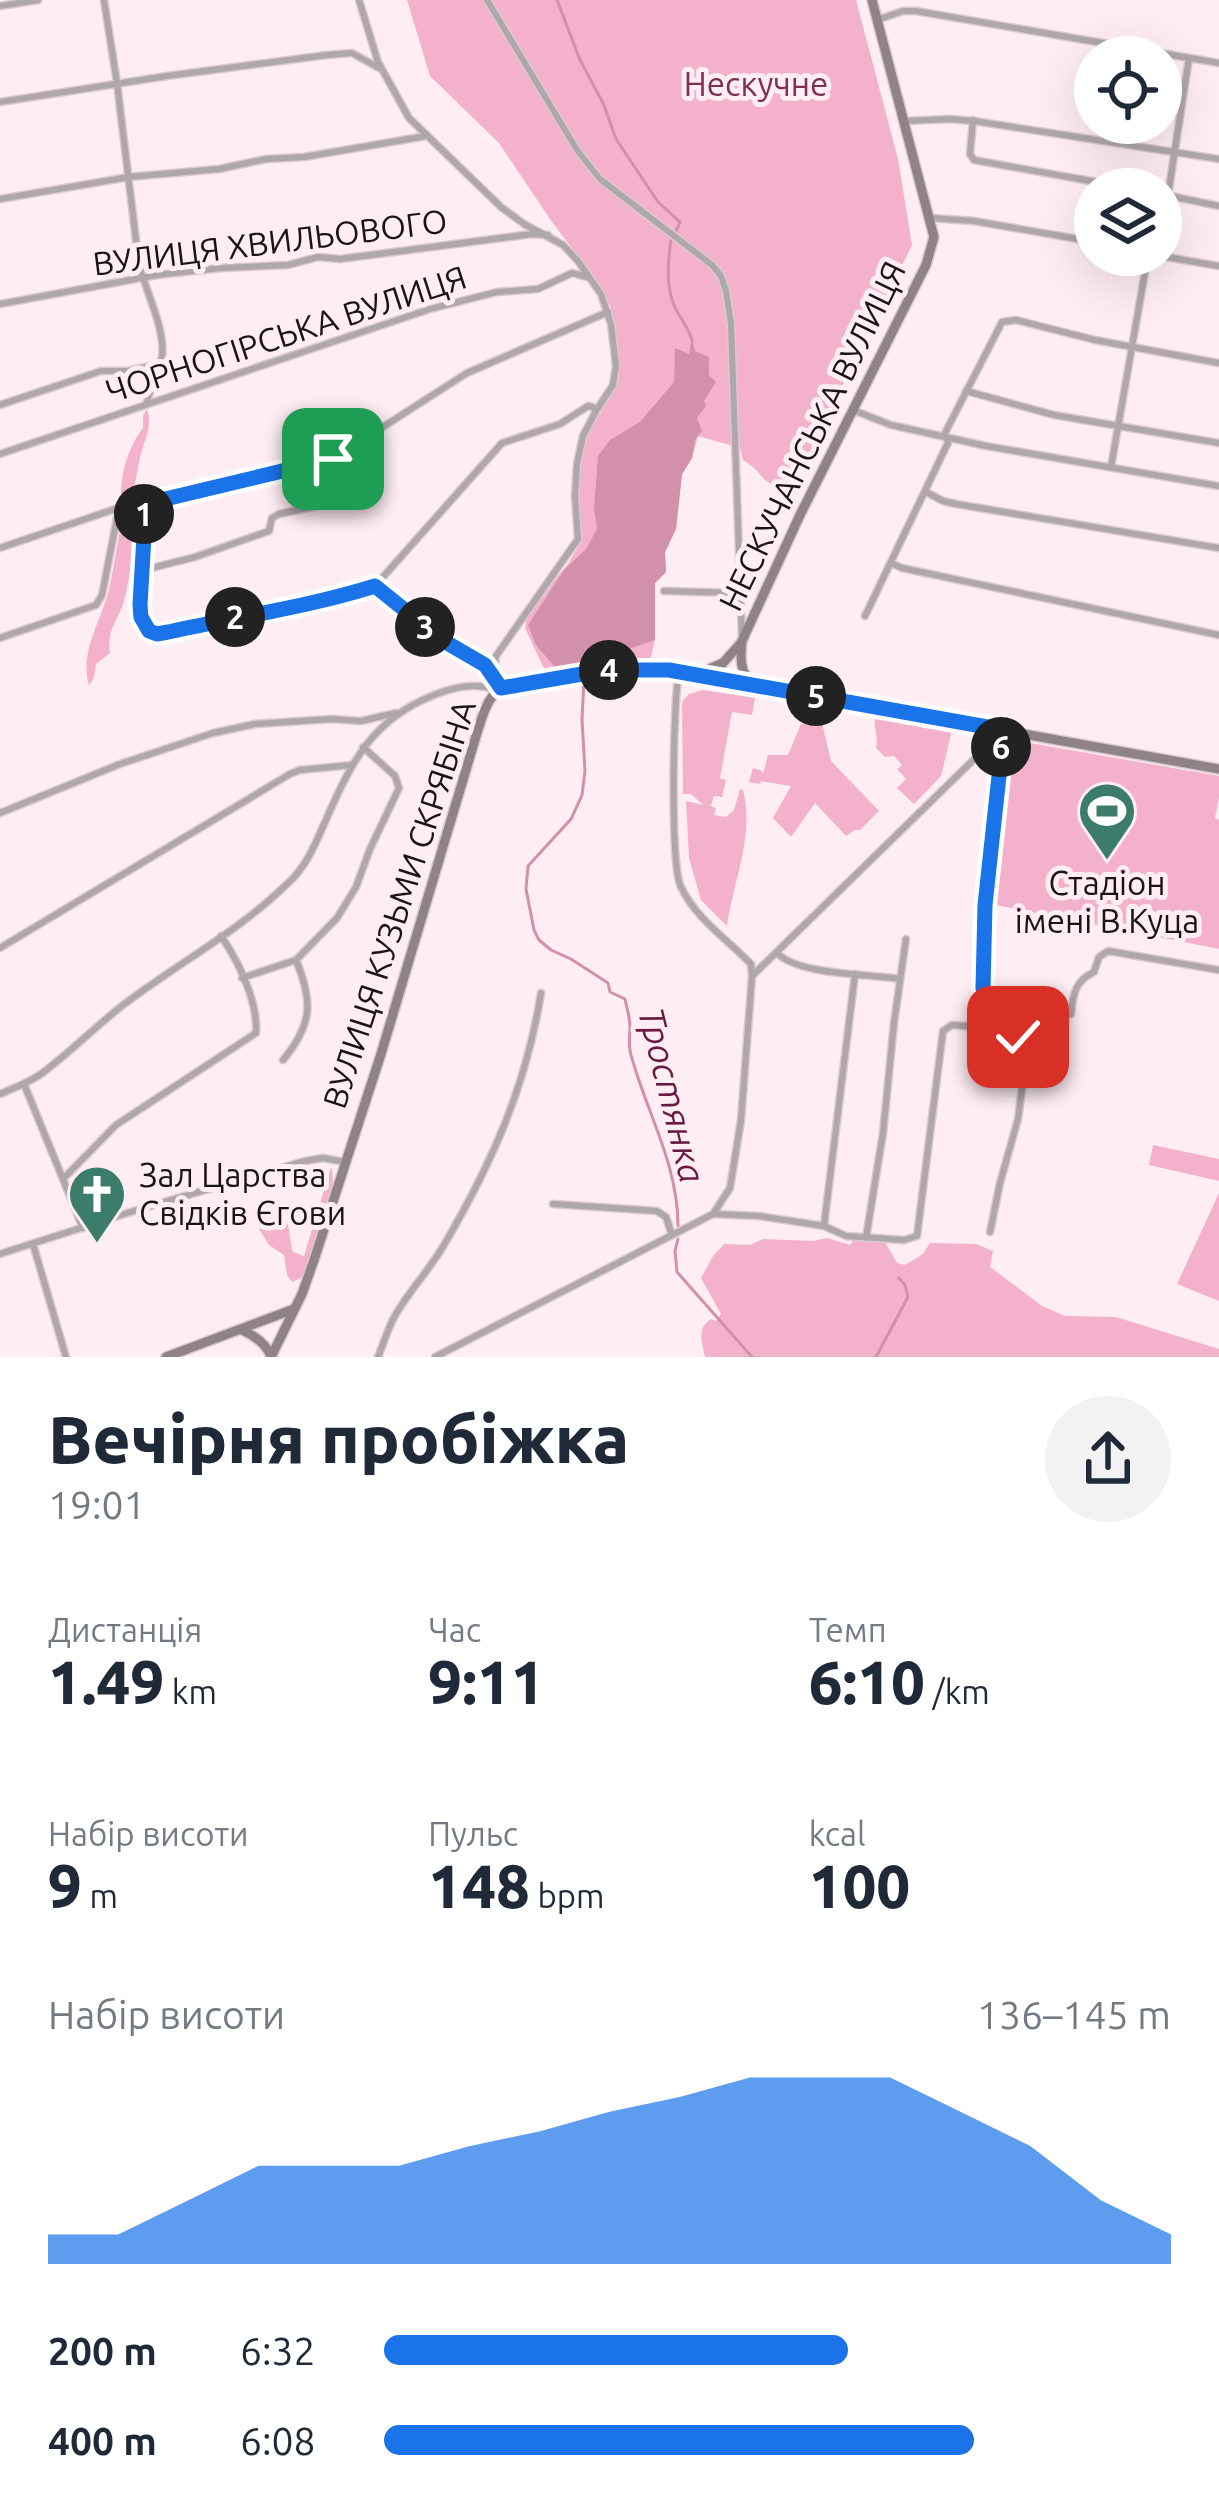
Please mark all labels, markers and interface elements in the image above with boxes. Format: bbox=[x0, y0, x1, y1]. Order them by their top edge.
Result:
map controls bbox=[1074, 36, 1182, 276]
button: locate bbox=[1074, 36, 1182, 144]
park label: Нескучне bbox=[684, 65, 828, 102]
button: layers bbox=[1074, 168, 1182, 276]
street label: ВУЛИЦЯ ХВИЛЬОВОГО bbox=[91, 201, 449, 282]
street label: НЕСКУЧАНСЬКА ВУЛИЦЯ bbox=[711, 255, 912, 616]
street label: ЧОРНОГІРСЬКА ВУЛИЦЯ bbox=[101, 258, 471, 409]
pin bbox=[282, 408, 384, 510]
icon: arrive bbox=[300, 426, 366, 492]
pin: 1 bbox=[114, 484, 174, 544]
text: 1 bbox=[135, 495, 153, 532]
pin: 2 bbox=[205, 587, 265, 647]
pin: 3 bbox=[395, 597, 455, 657]
text: 2 bbox=[226, 598, 244, 635]
text: 3 bbox=[416, 608, 434, 645]
pin: 4 bbox=[579, 640, 639, 700]
text: 4 bbox=[600, 651, 618, 688]
pin: 5 bbox=[786, 666, 846, 726]
text: 5 bbox=[807, 677, 825, 714]
street label: ВУЛИЦЯ КУЗЬМИ СКРЯБІНА bbox=[315, 695, 482, 1113]
pin: 6 bbox=[971, 717, 1031, 777]
text: 6 bbox=[992, 728, 1010, 765]
sports icon: Стадіон імені В.Куца bbox=[1076, 780, 1138, 862]
place label: Стадіон імені В.Куца bbox=[1015, 864, 1199, 939]
pin bbox=[967, 986, 1069, 1088]
water label: Тростянка bbox=[631, 1003, 714, 1187]
icon: check bbox=[985, 1004, 1051, 1070]
place label: Зал Царства Свідків Єгови bbox=[139, 1156, 346, 1231]
church icon: Зал Царства Свідків Єгови bbox=[66, 1163, 128, 1245]
button: share bbox=[1045, 1396, 1171, 1522]
text: Вечірня пробіжка bbox=[48, 1401, 629, 1475]
text: 19:01 bbox=[48, 1483, 146, 1526]
text: Дистанція bbox=[48, 1611, 202, 1648]
text: Час bbox=[428, 1611, 481, 1648]
text: Темп bbox=[809, 1611, 887, 1648]
text: 1.49 bbox=[48, 1648, 164, 1715]
text: 9:11 bbox=[428, 1648, 545, 1715]
text: 6:10 bbox=[809, 1648, 925, 1715]
text: km bbox=[164, 1673, 217, 1710]
text: /km bbox=[925, 1673, 990, 1710]
text: Набір висоти bbox=[48, 1815, 249, 1852]
text: Пульс bbox=[428, 1815, 518, 1852]
text: kcal bbox=[809, 1815, 866, 1852]
text: 9 bbox=[48, 1852, 82, 1919]
text: 148 bbox=[428, 1852, 530, 1919]
text: 100 bbox=[809, 1852, 910, 1919]
text: m bbox=[82, 1877, 118, 1914]
text: bpm bbox=[530, 1877, 605, 1914]
text: Набір висоти bbox=[48, 1993, 285, 2036]
text: 136–145 m bbox=[977, 1993, 1171, 2036]
text: 200 m bbox=[48, 2329, 157, 2372]
text: 6:32 bbox=[240, 2329, 316, 2372]
text: 400 m bbox=[48, 2419, 157, 2462]
text: 6:08 bbox=[240, 2419, 316, 2462]

